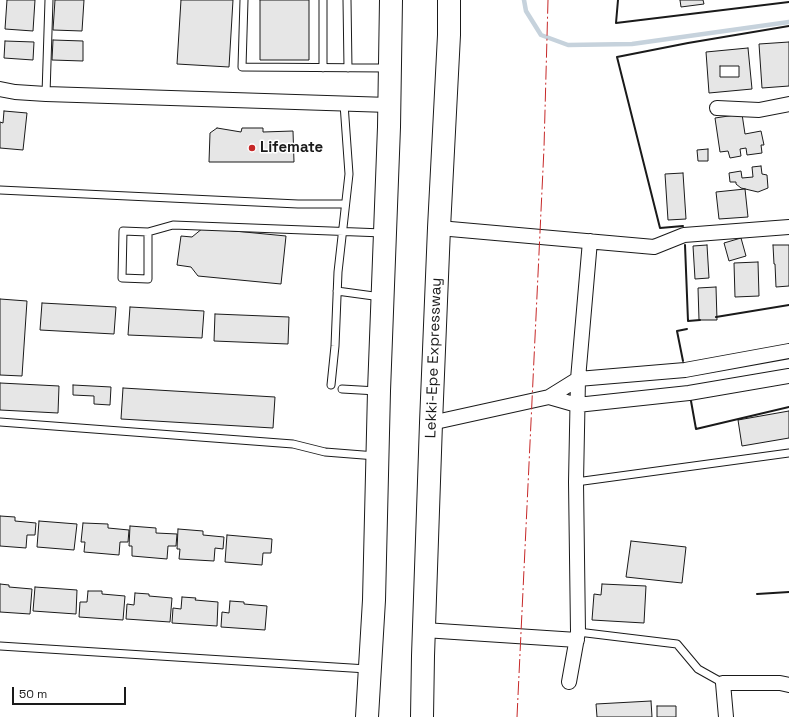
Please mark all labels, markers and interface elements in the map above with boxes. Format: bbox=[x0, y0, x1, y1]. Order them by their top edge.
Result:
place label: Lifemate bbox=[260, 139, 323, 157]
marker: Lifemate bbox=[247, 143, 257, 153]
street label: Lekki-Epe Expressway bbox=[422, 277, 446, 439]
scale bar bbox=[14, 679, 128, 705]
text: 50 m bbox=[19, 686, 47, 702]

